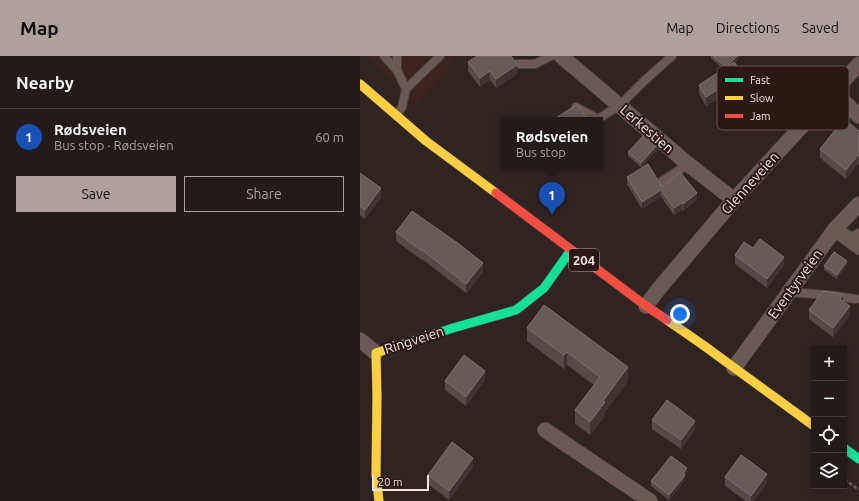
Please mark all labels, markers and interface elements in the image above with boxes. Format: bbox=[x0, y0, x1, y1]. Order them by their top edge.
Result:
text: Map bbox=[20, 17, 59, 39]
text: Map bbox=[666, 20, 694, 36]
text: Directions bbox=[716, 20, 780, 36]
text: Saved bbox=[802, 20, 839, 36]
legend bbox=[717, 66, 849, 130]
text: Nearby bbox=[16, 73, 74, 92]
text: Fast bbox=[750, 74, 771, 86]
text: Slow bbox=[750, 92, 774, 104]
street label: Lerkestien bbox=[617, 102, 677, 156]
text: Jam bbox=[750, 110, 771, 122]
popup bbox=[501, 117, 603, 169]
text: Rødsveien bbox=[54, 121, 127, 138]
text: Rødsveien bbox=[516, 128, 588, 145]
text: 1 bbox=[25, 130, 33, 144]
text: 60 m bbox=[315, 130, 344, 144]
text: Bus stop · Rødsveien bbox=[54, 138, 174, 152]
text: Bus stop bbox=[516, 145, 566, 159]
street label: Glenneveien bbox=[718, 149, 782, 217]
button: Save bbox=[16, 176, 176, 212]
button: Share bbox=[184, 176, 344, 212]
pin: 1 bbox=[539, 182, 565, 215]
street label: Eventyrveien bbox=[765, 246, 825, 322]
road number: 204 bbox=[569, 249, 599, 271]
your location bbox=[670, 304, 690, 324]
street label: Ringveien bbox=[382, 323, 446, 357]
map controls bbox=[811, 345, 847, 489]
button: + bbox=[811, 345, 847, 381]
button: − bbox=[811, 381, 847, 417]
button: locate bbox=[811, 417, 847, 453]
button: layers bbox=[811, 453, 847, 489]
scale bar bbox=[372, 473, 429, 492]
text: 20 m bbox=[378, 476, 402, 488]

